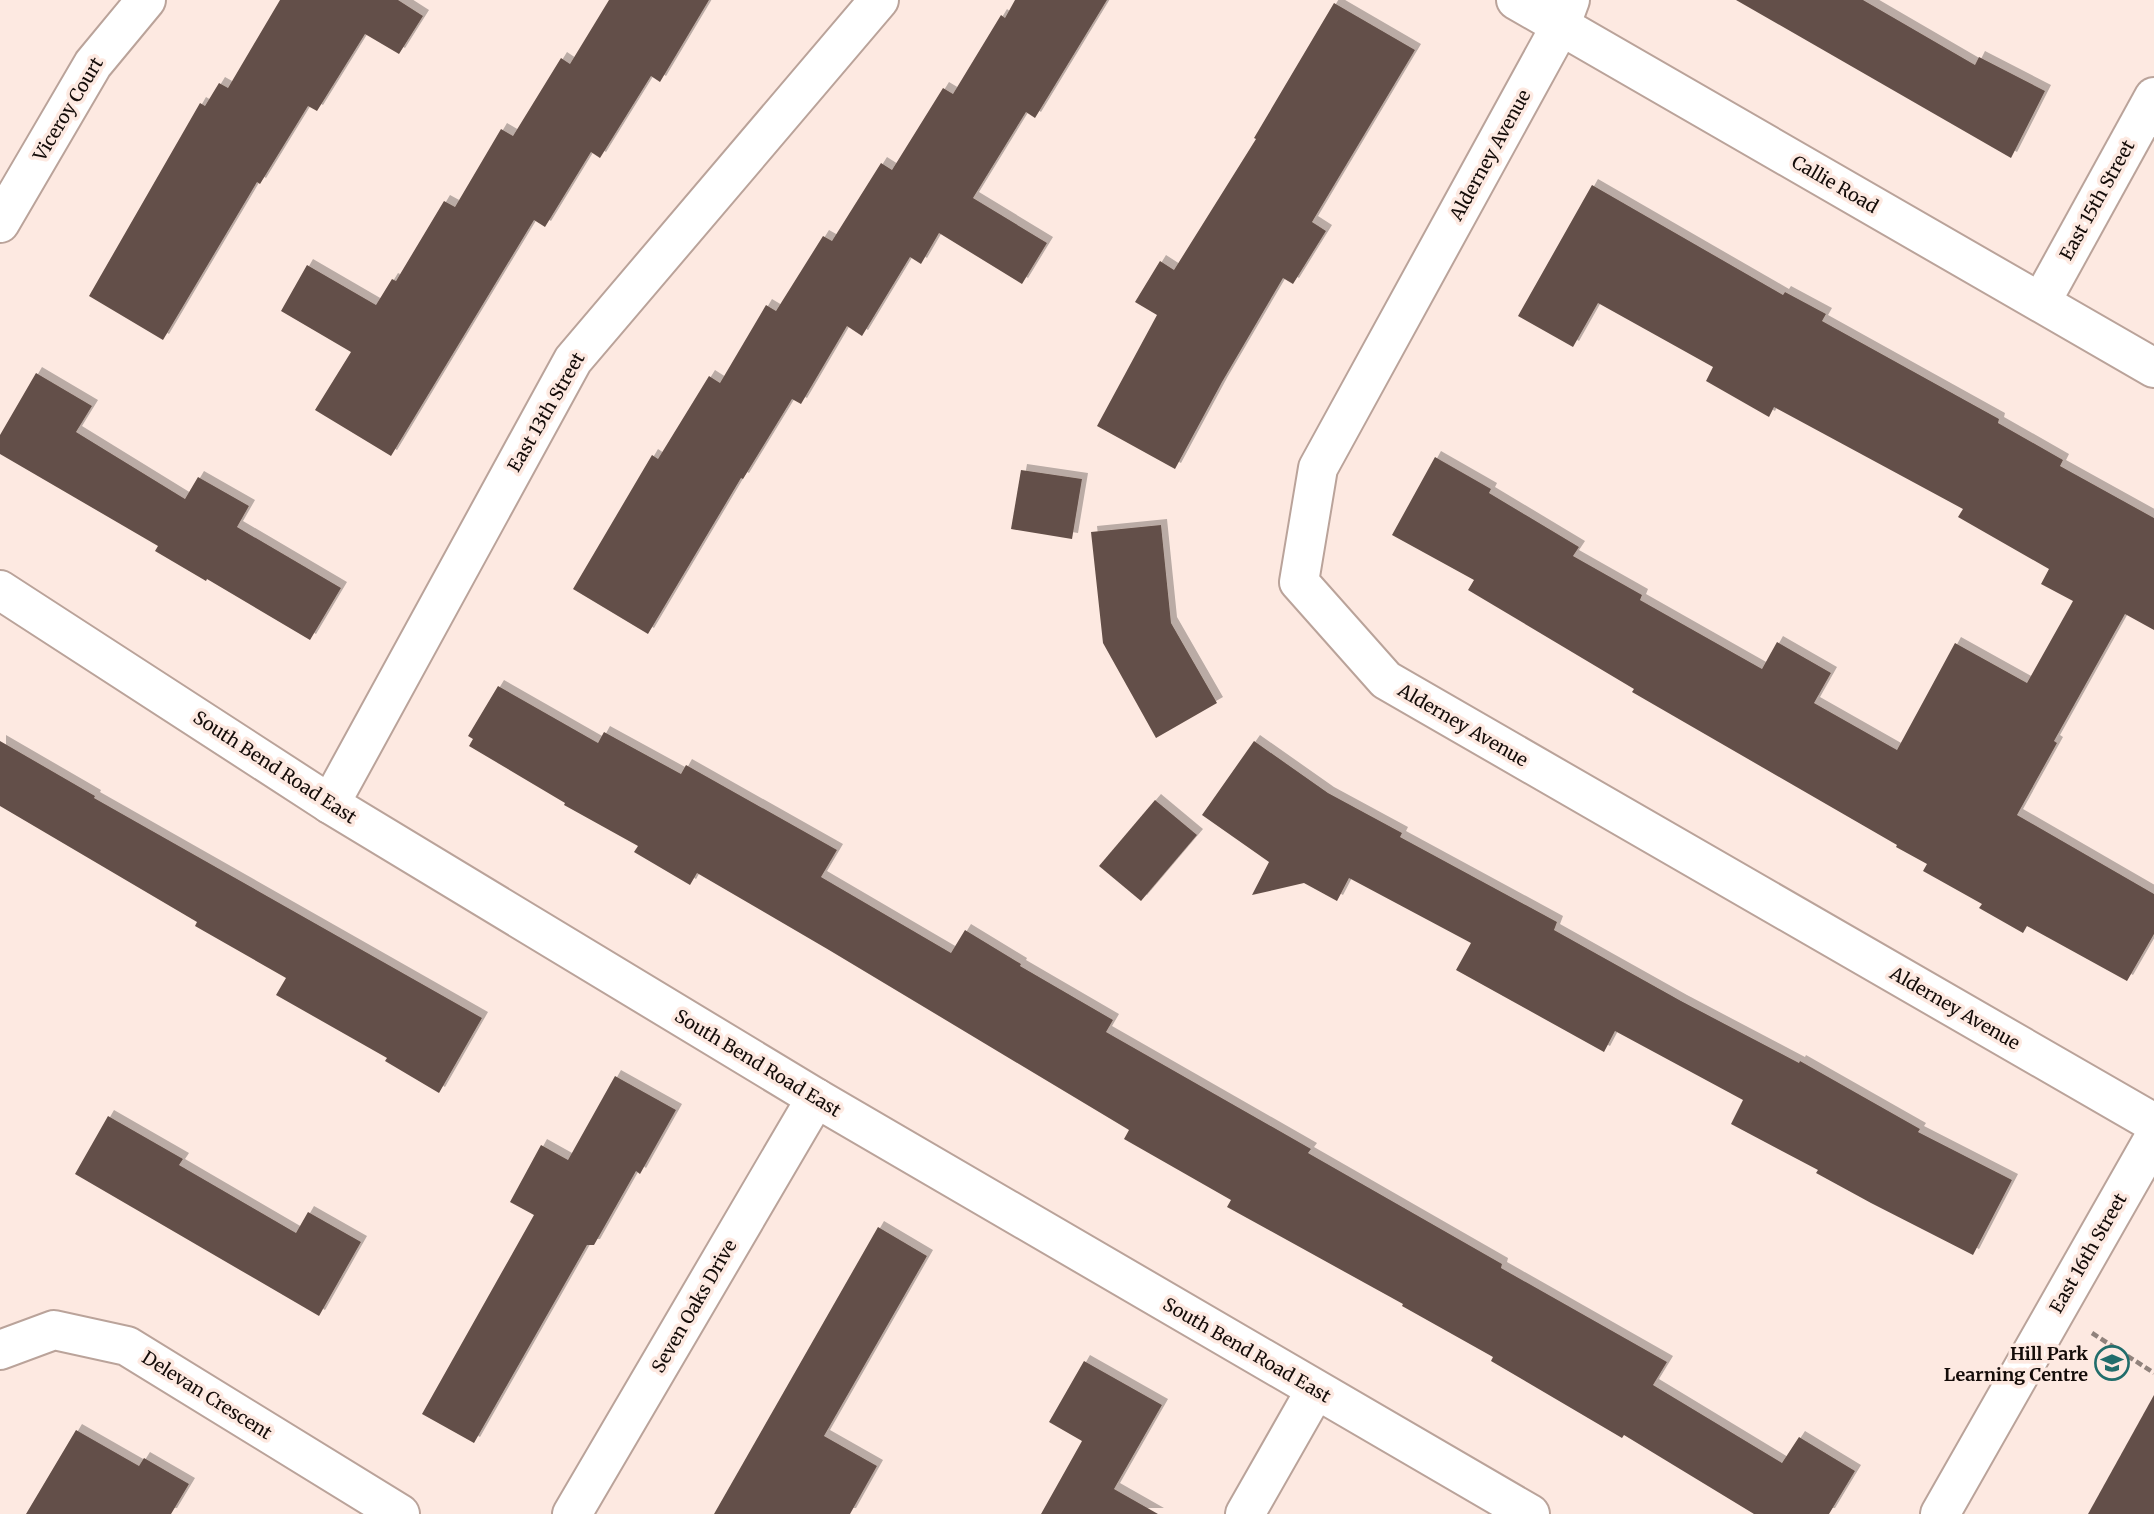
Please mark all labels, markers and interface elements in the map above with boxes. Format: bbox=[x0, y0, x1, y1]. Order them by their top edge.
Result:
street label: Viceroy Court bbox=[28, 53, 108, 166]
street label: Alderney Avenue bbox=[1444, 85, 1536, 225]
street label: East 15th Street bbox=[2054, 136, 2140, 264]
street label: Callie Road bbox=[1788, 150, 1882, 218]
street label: East 13th Street bbox=[502, 348, 590, 476]
street label: Alderney Avenue bbox=[1393, 678, 1532, 772]
street label: South Bend Road East bbox=[189, 706, 361, 828]
street label: Alderney Avenue bbox=[1885, 961, 2024, 1055]
street label: South Bend Road East bbox=[671, 1004, 845, 1122]
street label: East 16th Street bbox=[2044, 1189, 2132, 1317]
street label: Seven Oaks Drive bbox=[647, 1235, 741, 1377]
street label: South Bend Road East bbox=[1159, 1293, 1335, 1407]
place label: Hill Park Learning Centre bbox=[1944, 1342, 2088, 1386]
school or university icon: Hill Park Learning Centre bbox=[2093, 1344, 2131, 1382]
street label: Delevan Crescent bbox=[138, 1346, 276, 1444]

